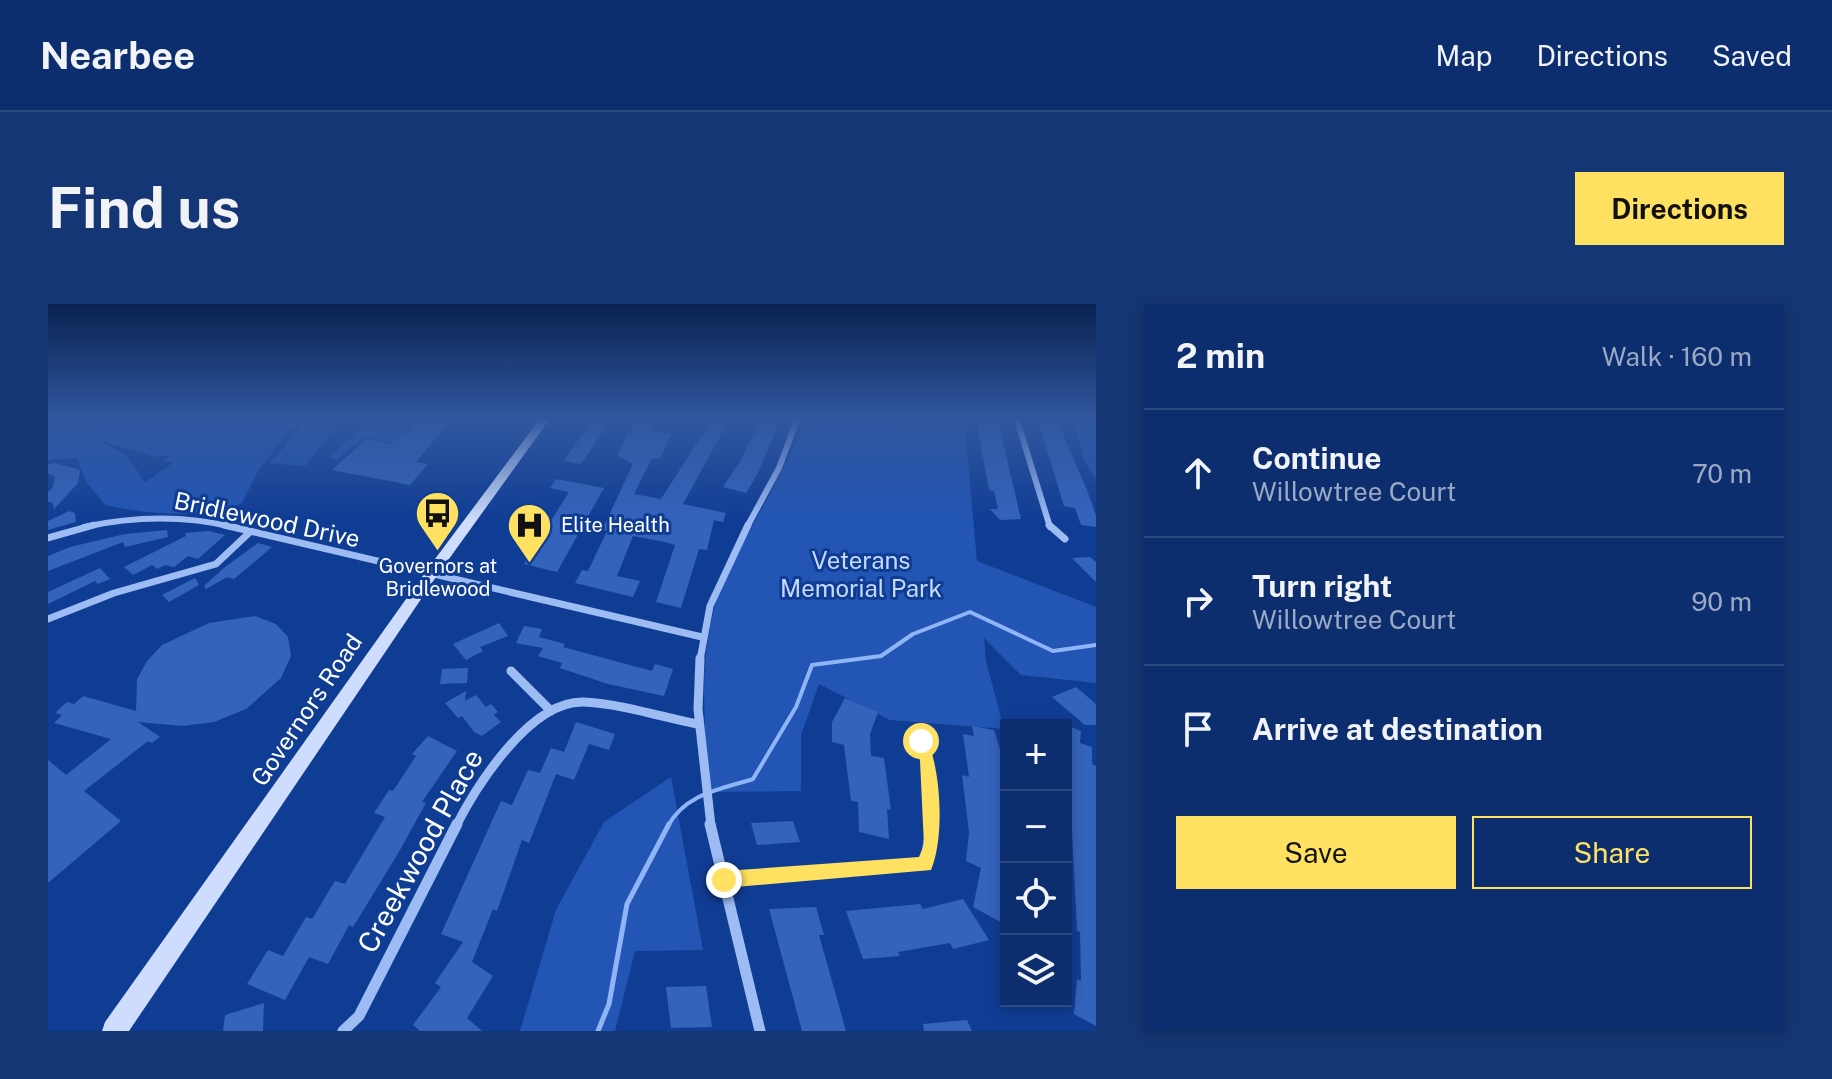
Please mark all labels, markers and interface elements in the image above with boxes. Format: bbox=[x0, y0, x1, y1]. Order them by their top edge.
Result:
text: Nearbee bbox=[40, 33, 195, 78]
text: Map bbox=[1436, 39, 1492, 72]
text: Directions bbox=[1536, 39, 1668, 72]
text: Saved bbox=[1712, 39, 1792, 72]
button: Directions bbox=[1575, 172, 1784, 245]
text: Find us bbox=[48, 175, 240, 241]
text: 2 min bbox=[1176, 336, 1265, 376]
text: Walk · 160 m bbox=[1602, 341, 1752, 372]
text: Continue bbox=[1252, 440, 1382, 476]
icon: ahead bbox=[1176, 451, 1220, 495]
text: 70 m bbox=[1692, 458, 1752, 489]
text: Willowtree Court bbox=[1252, 476, 1456, 507]
street label: Bridlewood Drive bbox=[172, 486, 363, 552]
bus stop icon: Governors at Bridlewood bbox=[414, 490, 462, 553]
hospital icon: Elite Health bbox=[506, 501, 554, 564]
place label: Elite Health bbox=[561, 513, 670, 537]
park label: Veterans Memorial Park bbox=[780, 546, 942, 602]
place label: Governors at Bridlewood bbox=[379, 554, 497, 601]
text: Turn right bbox=[1252, 568, 1392, 604]
icon: right bbox=[1176, 579, 1220, 623]
text: 90 m bbox=[1691, 586, 1752, 617]
text: Willowtree Court bbox=[1252, 604, 1456, 635]
street label: Governors Road bbox=[245, 628, 367, 791]
icon: arrive bbox=[1176, 707, 1220, 751]
text: Arrive at destination bbox=[1252, 711, 1543, 747]
map controls bbox=[1000, 719, 1072, 1007]
button: + bbox=[1000, 719, 1072, 791]
route start bbox=[903, 723, 939, 759]
street label: Creekwood Place bbox=[350, 743, 489, 958]
button: − bbox=[1000, 791, 1072, 863]
button: Save bbox=[1176, 816, 1456, 889]
button: Share bbox=[1472, 816, 1752, 889]
route end bbox=[706, 862, 742, 898]
button: locate bbox=[1000, 863, 1072, 935]
button: layers bbox=[1000, 935, 1072, 1007]

